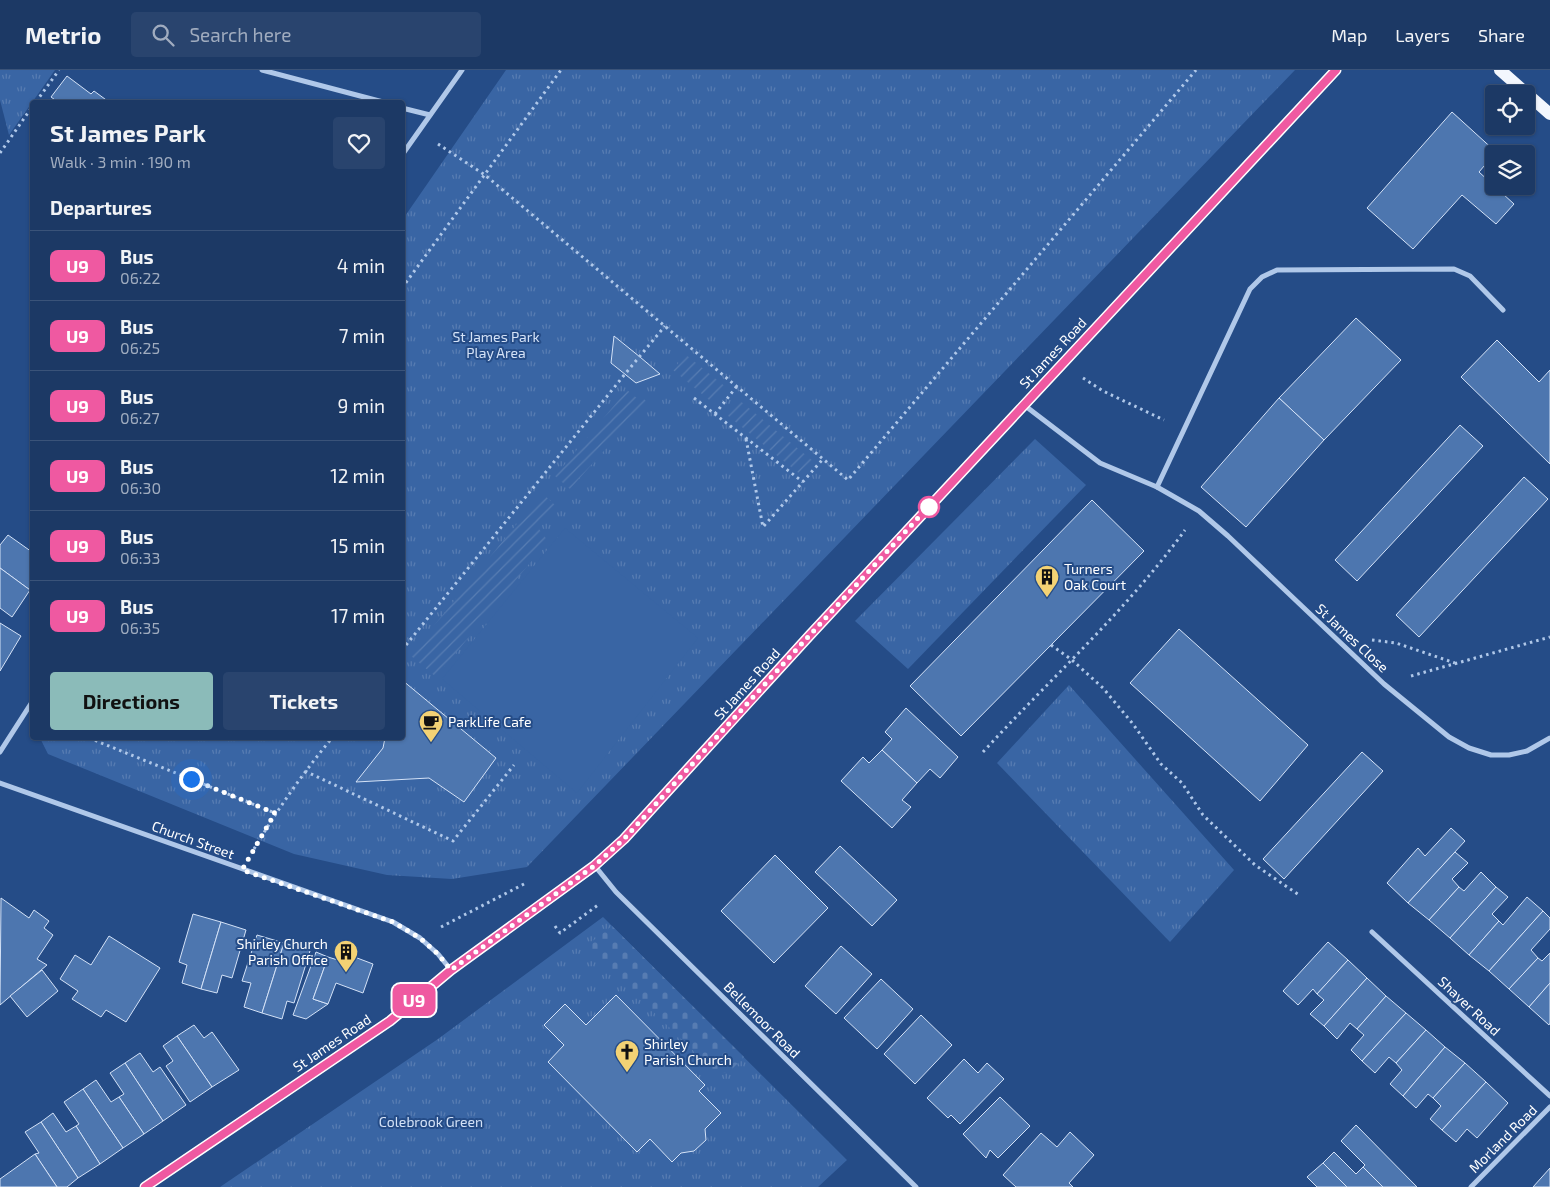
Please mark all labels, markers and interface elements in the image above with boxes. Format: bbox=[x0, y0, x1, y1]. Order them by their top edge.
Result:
search box bbox=[131, 12, 481, 57]
text: Metrio bbox=[25, 20, 101, 49]
icon: search bbox=[149, 21, 177, 49]
text: Search here bbox=[189, 23, 291, 46]
text: Map bbox=[1331, 24, 1367, 46]
text: Layers bbox=[1395, 24, 1450, 46]
text: Share bbox=[1478, 24, 1525, 46]
map controls bbox=[1485, 85, 1535, 195]
button: locate bbox=[1485, 85, 1535, 135]
button: heart bbox=[333, 117, 385, 169]
text: St James Park bbox=[50, 118, 206, 147]
button: layers bbox=[1485, 145, 1535, 195]
text: Walk · 3 min · 190 m bbox=[50, 152, 191, 171]
text: Departures bbox=[50, 196, 152, 219]
text: Bus bbox=[120, 245, 154, 268]
text: 4 min bbox=[337, 254, 385, 277]
text: U9 bbox=[66, 255, 89, 277]
text: 06:22 bbox=[120, 268, 161, 287]
street label: St James Road bbox=[1016, 314, 1090, 392]
text: Bus bbox=[120, 315, 154, 338]
text: 7 min bbox=[339, 324, 385, 347]
text: U9 bbox=[66, 325, 89, 347]
park label: St James Park Play Area bbox=[452, 328, 540, 361]
text: 06:25 bbox=[120, 338, 160, 357]
text: Bus bbox=[120, 385, 154, 408]
text: 9 min bbox=[337, 394, 385, 417]
text: U9 bbox=[66, 395, 89, 417]
text: 06:27 bbox=[120, 408, 160, 427]
text: Bus bbox=[120, 455, 154, 478]
text: 12 min bbox=[330, 464, 385, 487]
text: U9 bbox=[66, 465, 89, 487]
text: 06:30 bbox=[120, 478, 161, 497]
unlabelled marker bbox=[918, 496, 940, 518]
text: Bus bbox=[120, 525, 154, 548]
text: 15 min bbox=[331, 534, 385, 557]
text: U9 bbox=[66, 535, 89, 557]
text: 06:33 bbox=[120, 548, 160, 567]
place label: Turners Oak Court bbox=[1064, 560, 1126, 593]
building icon: Turners Oak Court bbox=[1034, 564, 1060, 598]
text: Bus bbox=[120, 595, 154, 618]
street label: St James Close bbox=[1312, 600, 1392, 676]
text: 17 min bbox=[331, 604, 385, 627]
text: U9 bbox=[66, 605, 89, 627]
text: 06:35 bbox=[120, 618, 160, 637]
street label: St James Road bbox=[710, 644, 783, 723]
button: Directions bbox=[50, 672, 213, 730]
button: Tickets bbox=[223, 672, 385, 730]
cafe icon: ParkLife Cafe bbox=[418, 709, 444, 743]
place label: ParkLife Cafe bbox=[448, 713, 532, 730]
your location bbox=[179, 767, 204, 792]
street label: Church Street bbox=[150, 817, 237, 862]
place label: Shirley Church Parish Office bbox=[237, 935, 328, 968]
building icon: Shirley Church Parish Office bbox=[333, 939, 359, 973]
street label: Shayer Road bbox=[1435, 972, 1504, 1039]
street label: Bellemoor Road bbox=[721, 978, 804, 1061]
line badge: U9 bbox=[392, 984, 436, 1016]
text: U9 bbox=[403, 989, 425, 1011]
street label: St James Road bbox=[289, 1010, 374, 1075]
place label: Shirley Parish Church bbox=[644, 1035, 732, 1068]
church icon: Shirley Parish Church bbox=[614, 1039, 640, 1073]
street label: Morland Road bbox=[1465, 1101, 1540, 1176]
park label: Colebrook Green bbox=[379, 1113, 483, 1130]

